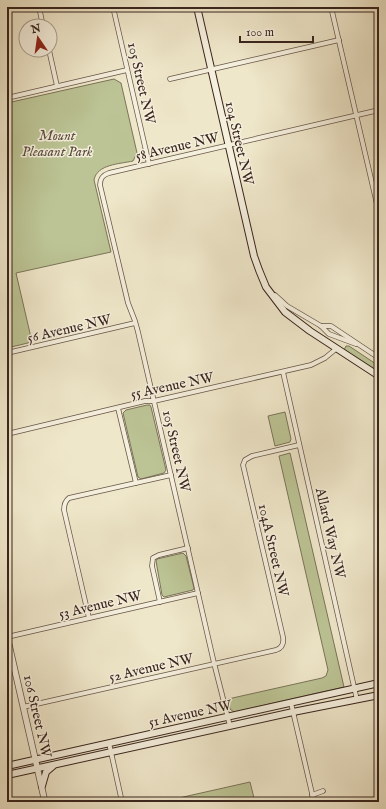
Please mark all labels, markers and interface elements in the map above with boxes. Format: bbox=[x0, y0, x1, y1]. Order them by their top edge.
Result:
north arrow bbox=[18, 18, 58, 58]
scale bar bbox=[240, 18, 313, 44]
text: N bbox=[29, 21, 43, 37]
text: 100 m bbox=[246, 25, 274, 40]
street label: 105 Street NW bbox=[123, 41, 159, 127]
street label: 104 Street NW bbox=[221, 100, 258, 187]
park label: Mount Pleasant Park bbox=[22, 127, 93, 161]
street label: 58 Avenue NW bbox=[134, 129, 221, 165]
street label: 56 Avenue NW bbox=[26, 310, 113, 347]
street label: 55 Avenue NW bbox=[129, 368, 216, 404]
street label: 105 Street NW bbox=[158, 409, 194, 495]
street label: Allard Way NW bbox=[311, 485, 349, 581]
street label: 104A Street NW bbox=[254, 502, 293, 599]
street label: 53 Avenue NW bbox=[57, 587, 144, 623]
street label: 52 Avenue NW bbox=[107, 649, 196, 686]
street label: 106 Street NW bbox=[19, 673, 55, 760]
street label: 51 Avenue NW bbox=[147, 696, 234, 732]

